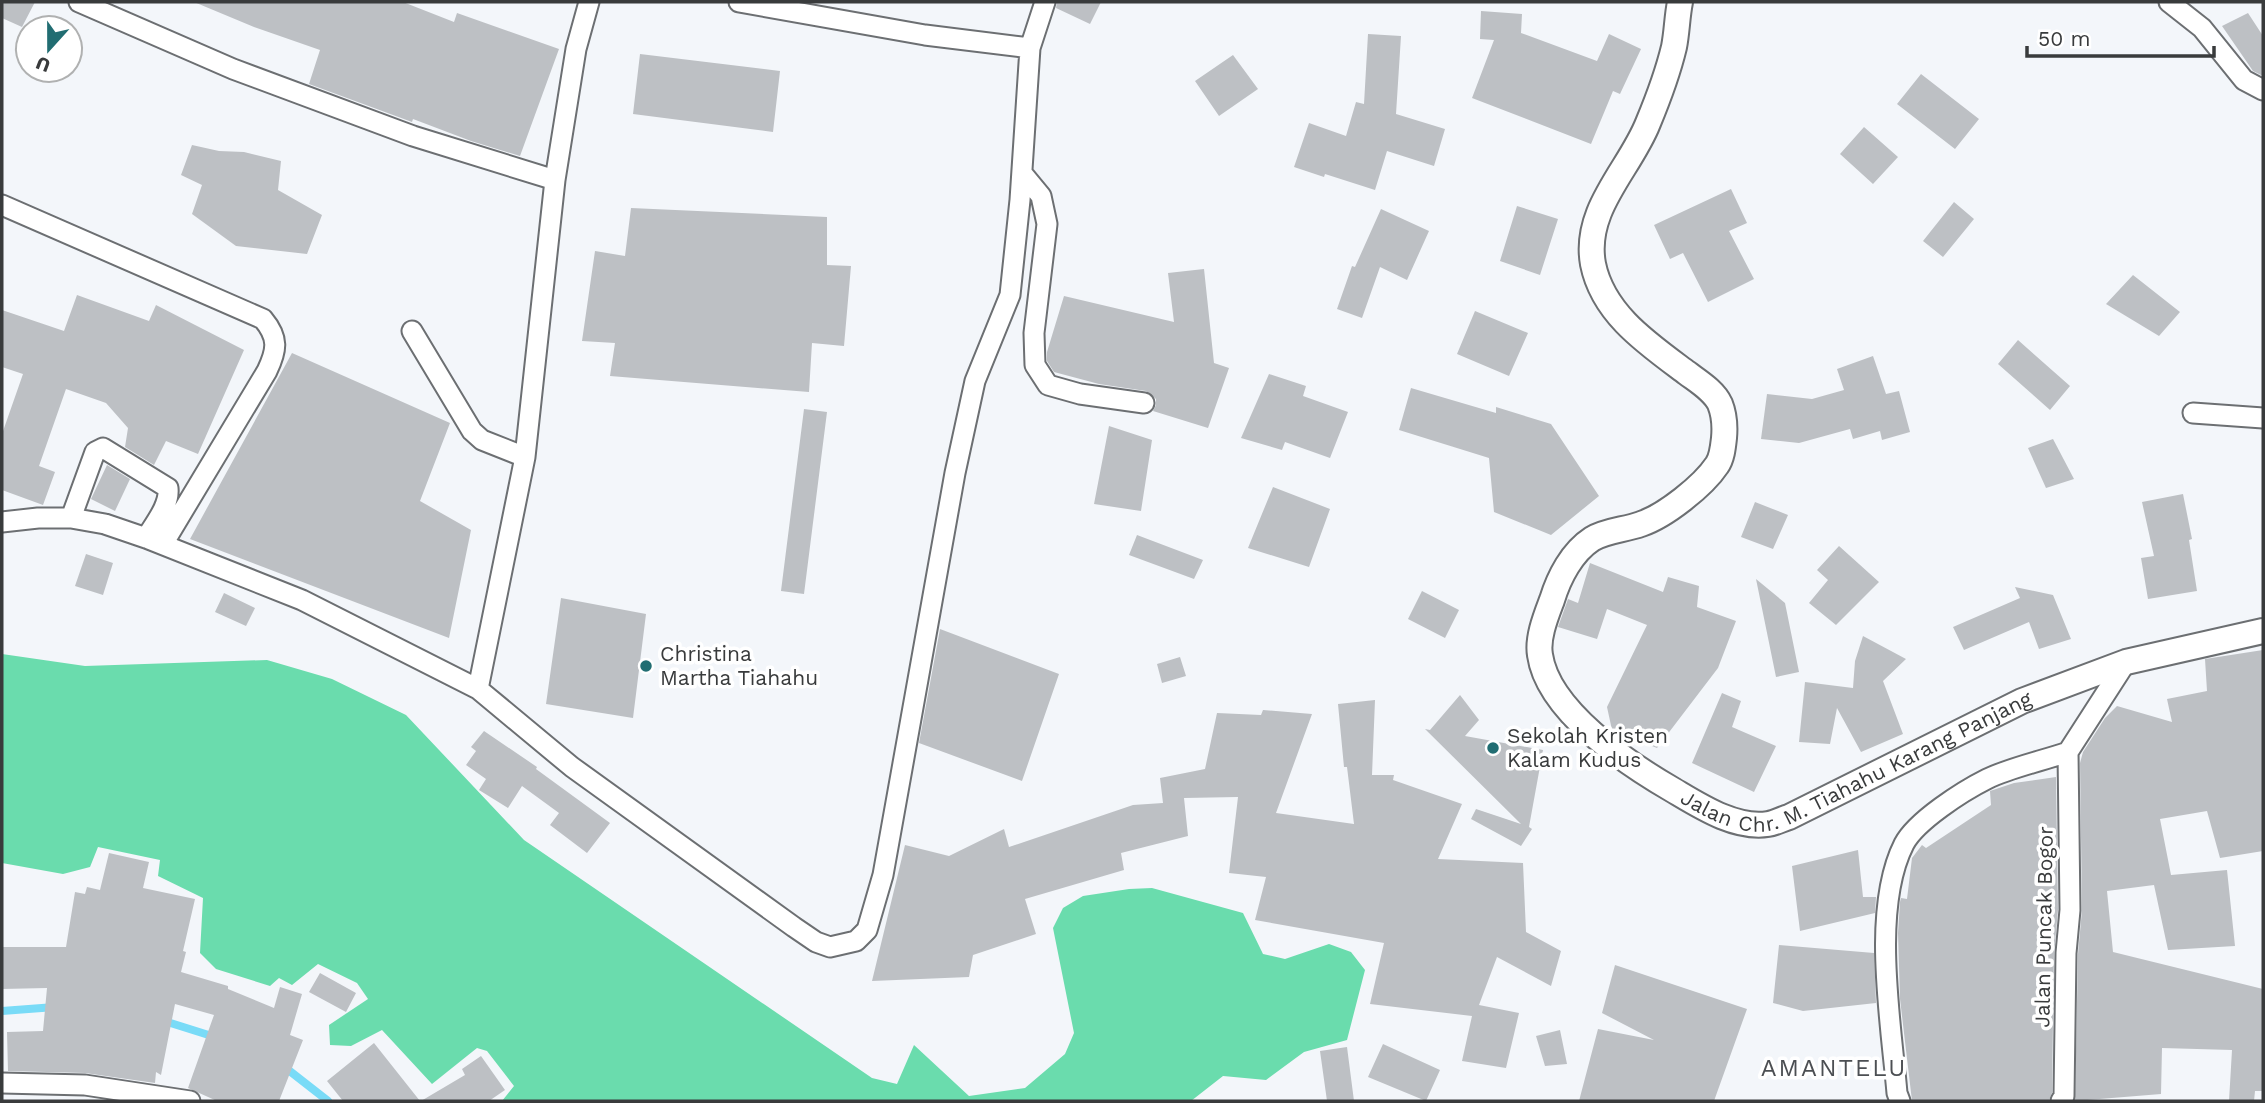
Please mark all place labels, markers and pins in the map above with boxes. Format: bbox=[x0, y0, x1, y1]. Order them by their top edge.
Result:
place label: Christina Martha Tiahahu bbox=[660, 641, 818, 690]
marker: Christina Martha Tiahahu bbox=[638, 658, 654, 674]
place label: Sekolah Kristen Kalam Kudus bbox=[1507, 723, 1668, 772]
marker: Sekolah Kristen Kalam Kudus bbox=[1485, 740, 1501, 756]

